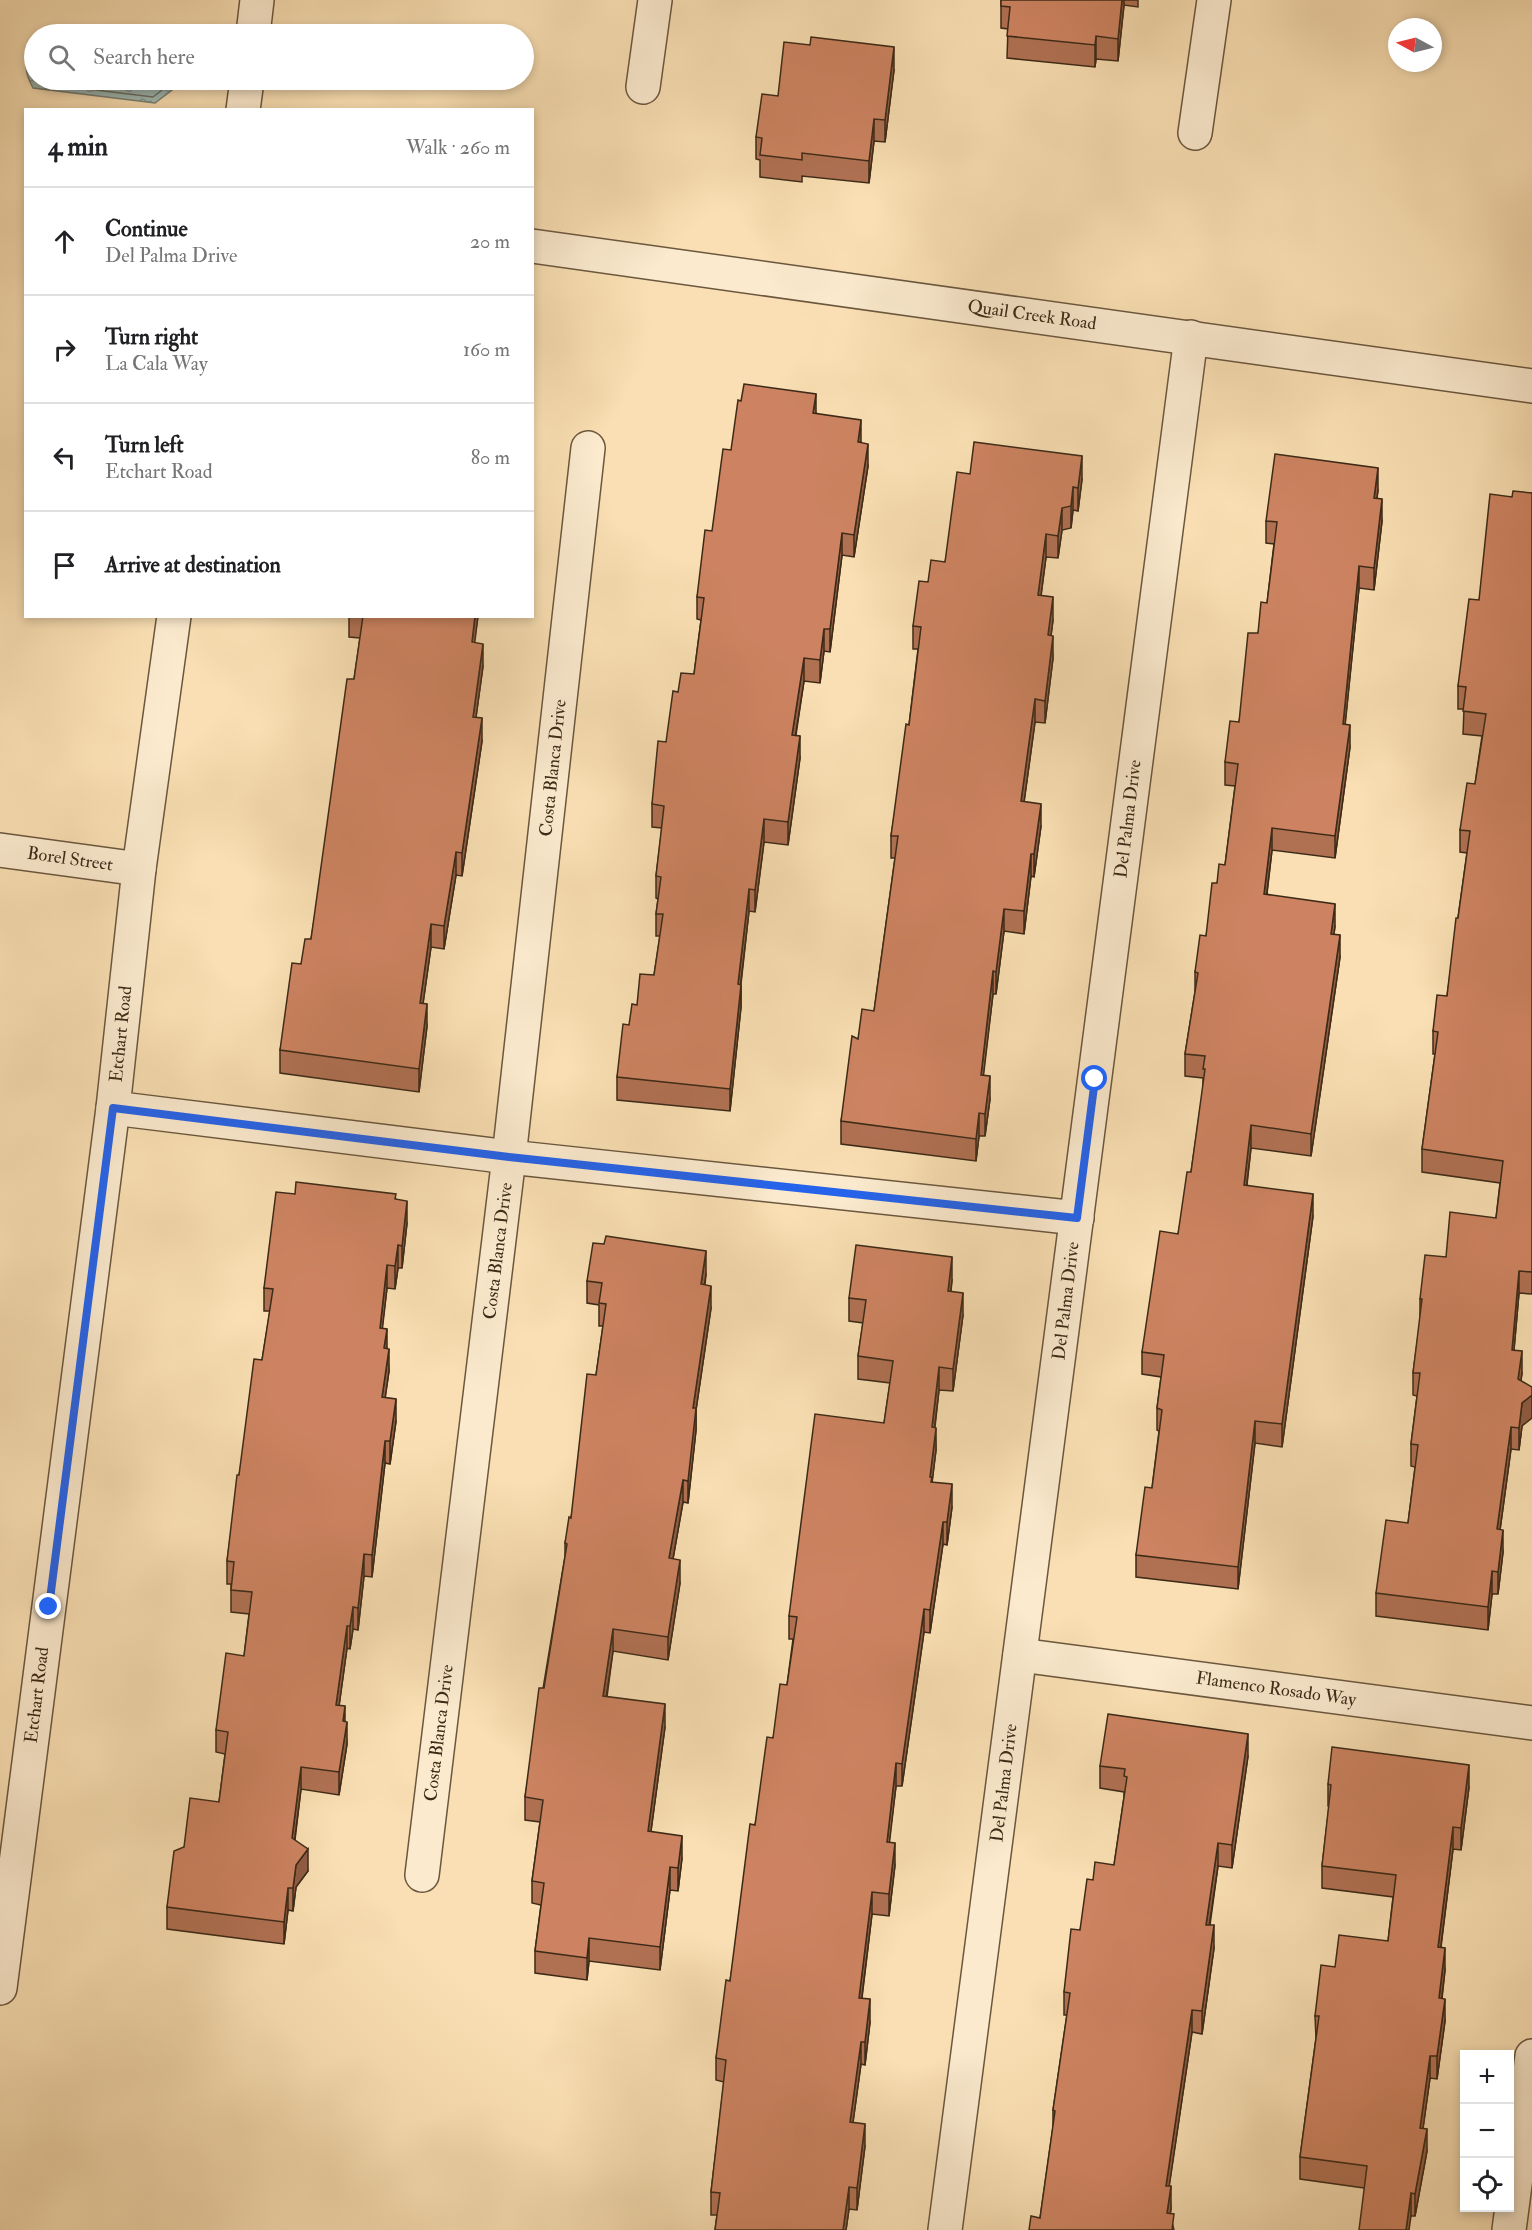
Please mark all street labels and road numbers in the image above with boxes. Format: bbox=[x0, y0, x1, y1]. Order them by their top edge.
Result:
street label: Quail Creek Road bbox=[966, 295, 1098, 335]
street label: Costa Blanca Drive bbox=[534, 698, 572, 838]
street label: Del Palma Drive bbox=[1109, 758, 1147, 879]
street label: Borel Street bbox=[26, 842, 115, 876]
street label: Etchart Road bbox=[105, 985, 138, 1083]
street label: Costa Blanca Drive bbox=[478, 1181, 518, 1321]
street label: Del Palma Drive bbox=[1047, 1240, 1085, 1361]
street label: Etchart Road bbox=[20, 1645, 54, 1744]
street label: Costa Blanca Drive bbox=[419, 1663, 459, 1803]
street label: Flamenco Rosado Way bbox=[1194, 1666, 1359, 1712]
street label: Del Palma Drive bbox=[985, 1722, 1023, 1843]

